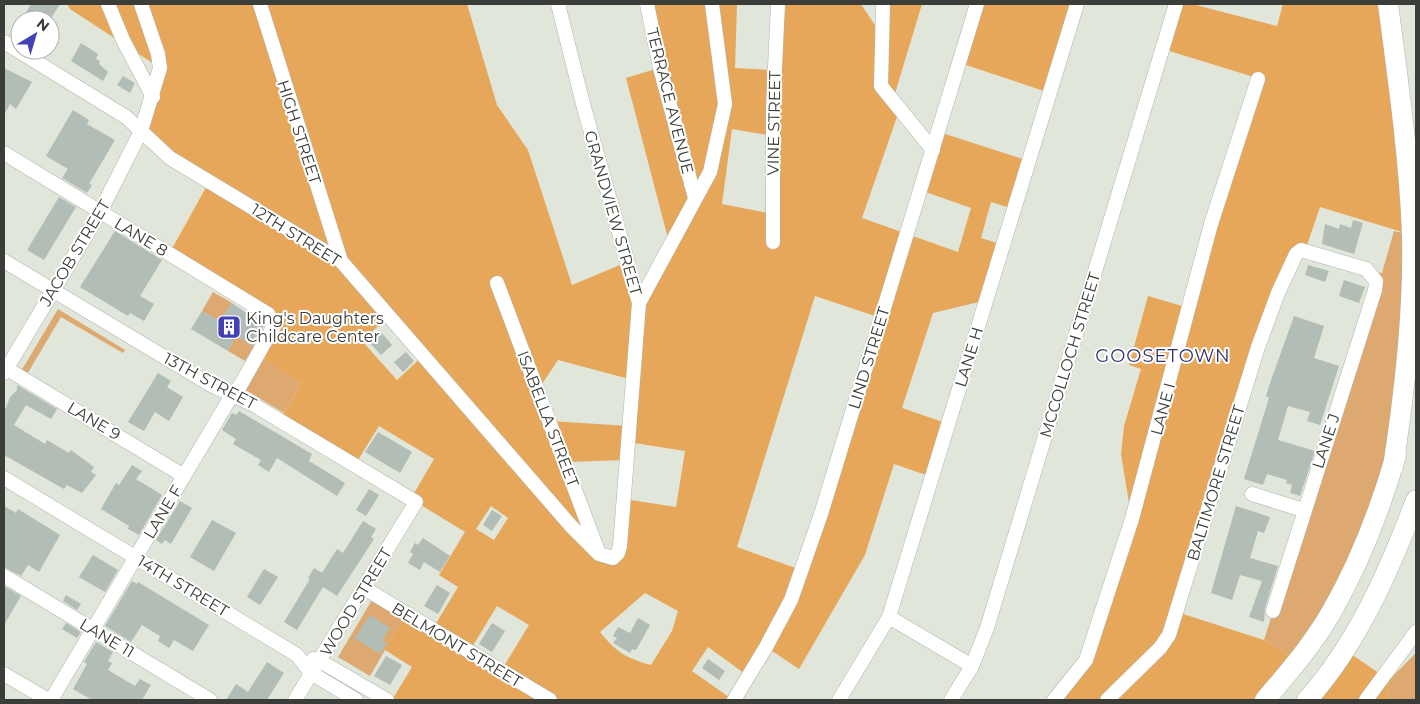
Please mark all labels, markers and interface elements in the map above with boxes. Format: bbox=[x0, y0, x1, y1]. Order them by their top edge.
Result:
north arrow bbox=[10, 10, 60, 60]
text: N bbox=[33, 14, 53, 35]
street label: TERRACE AVENUE bbox=[643, 26, 697, 176]
street label: VINE STREET bbox=[764, 70, 784, 176]
street label: HIGH STREET bbox=[273, 77, 325, 187]
street label: GRANDVIEW STREET bbox=[580, 128, 646, 298]
street label: JACOB STREET bbox=[35, 196, 115, 310]
street label: 12TH STREET bbox=[248, 200, 345, 271]
street label: LANE 8 bbox=[111, 214, 171, 260]
street label: MCCOLLOCH STREET bbox=[1036, 269, 1104, 440]
street label: LIND STREET bbox=[844, 304, 894, 411]
place label: King's Daughters Childcare Center bbox=[246, 309, 384, 346]
building icon: King's Daughters Childcare Center bbox=[216, 314, 242, 340]
street label: LANE H bbox=[951, 325, 987, 389]
district label: GOOSETOWN bbox=[1095, 345, 1231, 367]
street label: ISABELLA STREET bbox=[513, 348, 583, 491]
street label: 13TH STREET bbox=[160, 349, 260, 414]
street label: LANE I bbox=[1147, 381, 1179, 437]
street label: LANE 9 bbox=[64, 398, 124, 444]
street label: BALTIMORE STREET bbox=[1183, 402, 1249, 563]
street label: LANE J bbox=[1308, 411, 1344, 471]
street label: LANE F bbox=[140, 482, 186, 542]
street label: WOOD STREET bbox=[316, 544, 396, 659]
street label: 14TH STREET bbox=[134, 551, 233, 621]
street label: BELMONT STREET bbox=[389, 599, 526, 692]
street label: LANE 11 bbox=[76, 614, 138, 662]

